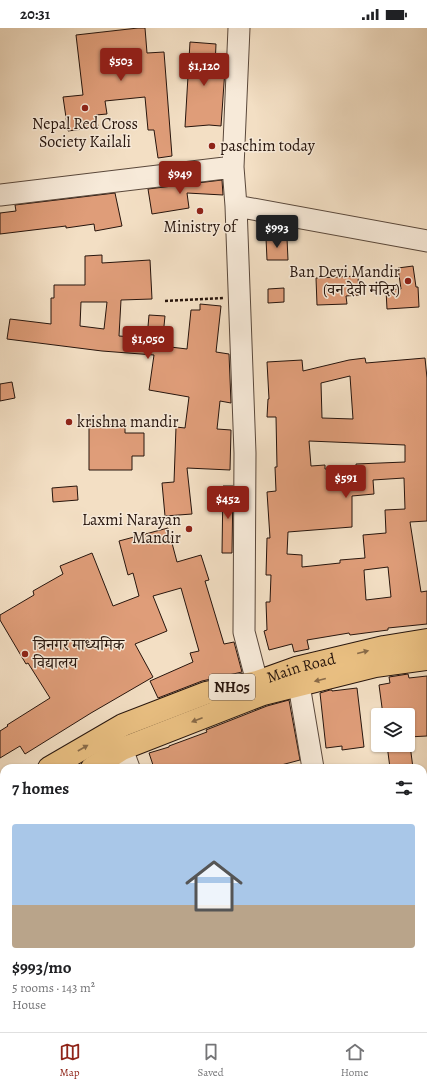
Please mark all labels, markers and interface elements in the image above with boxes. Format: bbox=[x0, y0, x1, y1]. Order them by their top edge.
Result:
text: 20:31 bbox=[20, 4, 50, 24]
pin: $503 bbox=[97, 48, 145, 82]
text: $503 bbox=[109, 52, 133, 69]
pin: $1,120 bbox=[171, 53, 237, 87]
text: $1,120 bbox=[188, 57, 220, 74]
marker: Nepal Red Cross Society Kailali bbox=[80, 103, 90, 113]
place label: Nepal Red Cross Society Kailali bbox=[32, 113, 138, 153]
place label: paschim today bbox=[220, 135, 316, 157]
marker: paschim today bbox=[207, 141, 217, 151]
pin: $949 bbox=[156, 161, 204, 195]
text: $949 bbox=[168, 165, 192, 182]
marker: Ministry of bbox=[195, 206, 205, 216]
pin: $993 bbox=[253, 215, 301, 249]
place label: Ministry of bbox=[164, 216, 239, 238]
text: $993 bbox=[265, 219, 289, 236]
place label: Ban Devi Mandir (वन देवी मंदिर) bbox=[289, 261, 400, 301]
marker: Ban Devi Mandir (वन देवी मंदिर) bbox=[403, 276, 413, 286]
pin: $1,050 bbox=[115, 326, 181, 360]
text: $1,050 bbox=[132, 330, 164, 347]
place label: krishna mandir bbox=[77, 411, 179, 433]
marker: krishna mandir bbox=[64, 417, 74, 427]
pin: $591 bbox=[322, 465, 370, 499]
text: $591 bbox=[335, 469, 357, 486]
pin: $452 bbox=[204, 486, 252, 520]
text: $452 bbox=[216, 490, 240, 507]
place label: Laxmi Narayan Mandir bbox=[82, 509, 181, 549]
marker: Laxmi Narayan Mandir bbox=[184, 524, 194, 534]
place label: त्रिनगर माध्यमिक विद्यालय bbox=[32, 634, 126, 674]
street label: Main Road bbox=[264, 648, 338, 689]
one-way arrow bbox=[357, 648, 369, 654]
marker: त्रिनगर माध्यमिक विद्यालय bbox=[20, 649, 30, 659]
road number: NH05 bbox=[209, 674, 255, 700]
one-way arrow bbox=[314, 677, 326, 683]
map controls bbox=[371, 708, 415, 752]
button: layers bbox=[371, 708, 415, 752]
one-way arrow bbox=[190, 718, 202, 724]
one-way arrow bbox=[77, 745, 89, 752]
text: 7 homes bbox=[12, 777, 69, 800]
icon: filters bbox=[393, 777, 415, 799]
icon: home bbox=[178, 850, 250, 922]
text: $993/mo bbox=[12, 956, 72, 979]
text: 5 rooms · 143 m² bbox=[12, 979, 95, 996]
text: House bbox=[12, 996, 46, 1013]
tab: Map bbox=[59, 1041, 81, 1080]
tab: Saved bbox=[198, 1041, 224, 1080]
tab: Home bbox=[341, 1041, 368, 1080]

